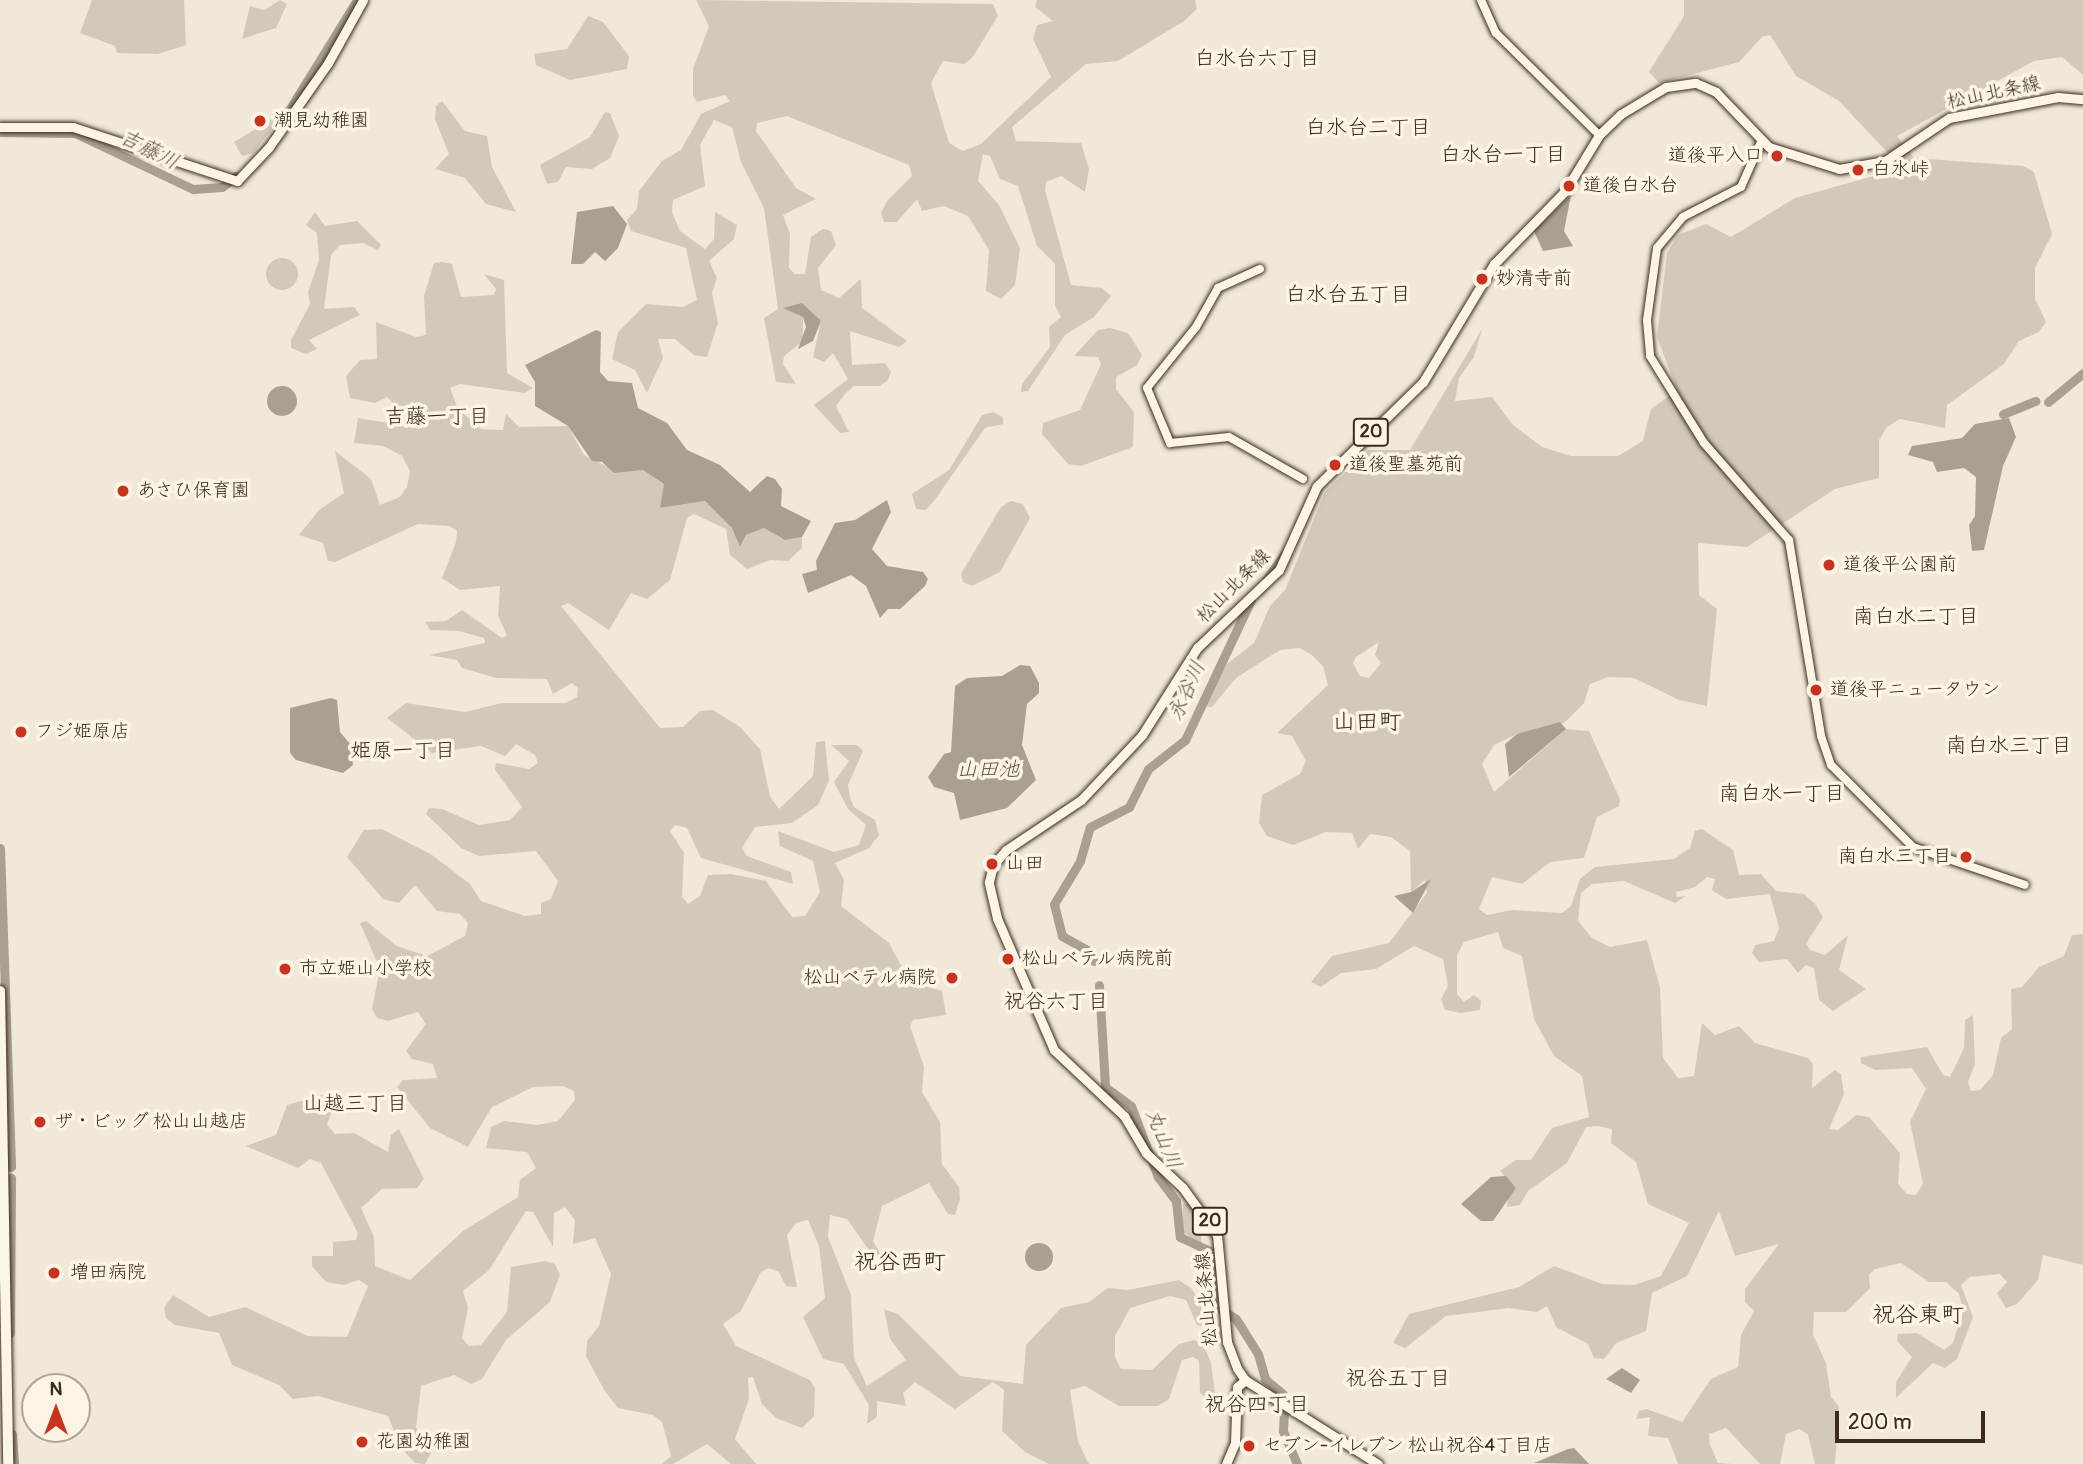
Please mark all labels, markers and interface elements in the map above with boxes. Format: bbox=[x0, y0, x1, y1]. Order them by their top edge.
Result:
district label: 白水台六丁目 bbox=[1194, 46, 1320, 72]
street label: 松山北条線 bbox=[1945, 72, 2043, 114]
place label: 潮見幼稚園 bbox=[274, 110, 369, 132]
marker: 潮見幼稚園 bbox=[252, 113, 268, 129]
district label: 白水台二丁目 bbox=[1305, 115, 1431, 141]
water label: 吉藤川 bbox=[115, 124, 183, 176]
district label: 白水台一丁目 bbox=[1440, 142, 1566, 168]
place label: 道後平入口 bbox=[1668, 145, 1763, 167]
marker: 道後平入口 bbox=[1769, 148, 1785, 164]
place label: 白水峠 bbox=[1872, 159, 1929, 181]
marker: 白水峠 bbox=[1850, 162, 1866, 178]
place label: 道後白水台 bbox=[1583, 175, 1678, 197]
marker: 道後白水台 bbox=[1561, 178, 1577, 194]
place label: 妙清寺前 bbox=[1496, 268, 1572, 290]
marker: 妙清寺前 bbox=[1474, 271, 1490, 287]
district label: 白水台五丁目 bbox=[1285, 282, 1411, 308]
district label: 吉藤一丁目 bbox=[385, 404, 489, 430]
road number: 20 bbox=[1352, 418, 1390, 446]
place label: 道後聖墓苑前 bbox=[1349, 454, 1463, 476]
marker: 道後聖墓苑前 bbox=[1327, 457, 1343, 473]
place label: あさひ保育園 bbox=[137, 480, 251, 502]
marker: あさひ保育園 bbox=[115, 483, 131, 499]
street label: 松山北条線 bbox=[1192, 544, 1276, 628]
place label: 道後平公園前 bbox=[1843, 554, 1957, 576]
marker: 道後平公園前 bbox=[1821, 557, 1837, 573]
district label: 南白水二丁目 bbox=[1853, 604, 1979, 630]
water label: 永谷川 bbox=[1163, 657, 1211, 725]
place label: 道後平ニュータウン bbox=[1830, 679, 2001, 701]
marker: 道後平ニュータウン bbox=[1808, 682, 1824, 698]
district label: 山田町 bbox=[1333, 708, 1401, 736]
place label: フジ姫原店 bbox=[35, 721, 130, 743]
marker: フジ姫原店 bbox=[13, 724, 29, 740]
district label: 南白水三丁目 bbox=[1946, 733, 2072, 759]
district label: 姫原一丁目 bbox=[351, 738, 455, 764]
water label: 山田池 bbox=[957, 757, 1019, 783]
district label: 南白水一丁目 bbox=[1719, 781, 1845, 807]
place label: 南白水三丁目 bbox=[1838, 846, 1952, 868]
marker: 南白水三丁目 bbox=[1958, 849, 1974, 865]
place label: 山田 bbox=[1006, 853, 1044, 875]
marker: 山田 bbox=[984, 856, 1000, 872]
place label: 松山ベテル病院前 bbox=[1022, 948, 1174, 970]
marker: 松山ベテル病院前 bbox=[1000, 951, 1016, 967]
place label: 市立姫山小学校 bbox=[299, 958, 432, 980]
marker: 市立姫山小学校 bbox=[277, 961, 293, 977]
place label: 松山ベテル病院 bbox=[803, 967, 936, 989]
marker: 松山ベテル病院 bbox=[942, 968, 962, 988]
district label: 祝谷六丁目 bbox=[1004, 989, 1108, 1015]
district label: 山越三丁目 bbox=[303, 1091, 407, 1117]
water label: 丸山川 bbox=[1140, 1105, 1186, 1173]
place label: ザ・ビッグ 松山山越店 bbox=[54, 1111, 248, 1133]
marker: ザ・ビッグ 松山山越店 bbox=[32, 1114, 48, 1130]
road number: 20 bbox=[1191, 1206, 1229, 1236]
district label: 祝谷西町 bbox=[854, 1248, 946, 1276]
street label: 松山北条線 bbox=[1192, 1251, 1222, 1347]
place label: 増田病院 bbox=[70, 1262, 146, 1284]
marker: 増田病院 bbox=[44, 1263, 64, 1283]
district label: 祝谷東町 bbox=[1872, 1301, 1964, 1329]
district label: 祝谷五丁目 bbox=[1346, 1366, 1450, 1392]
north arrow bbox=[21, 1373, 91, 1443]
text: N bbox=[50, 1377, 62, 1401]
district label: 祝谷四丁目 bbox=[1205, 1392, 1309, 1418]
scale bar bbox=[1838, 1398, 1988, 1442]
text: 200 m bbox=[1848, 1409, 1912, 1436]
place label: 花園幼稚園 bbox=[376, 1431, 471, 1453]
marker: 花園幼稚園 bbox=[354, 1434, 370, 1450]
place label: セブン-イレブン 松山祝谷4丁目店 bbox=[1263, 1435, 1552, 1457]
marker: セブン-イレブン 松山祝谷4丁目店 bbox=[1241, 1438, 1257, 1454]

